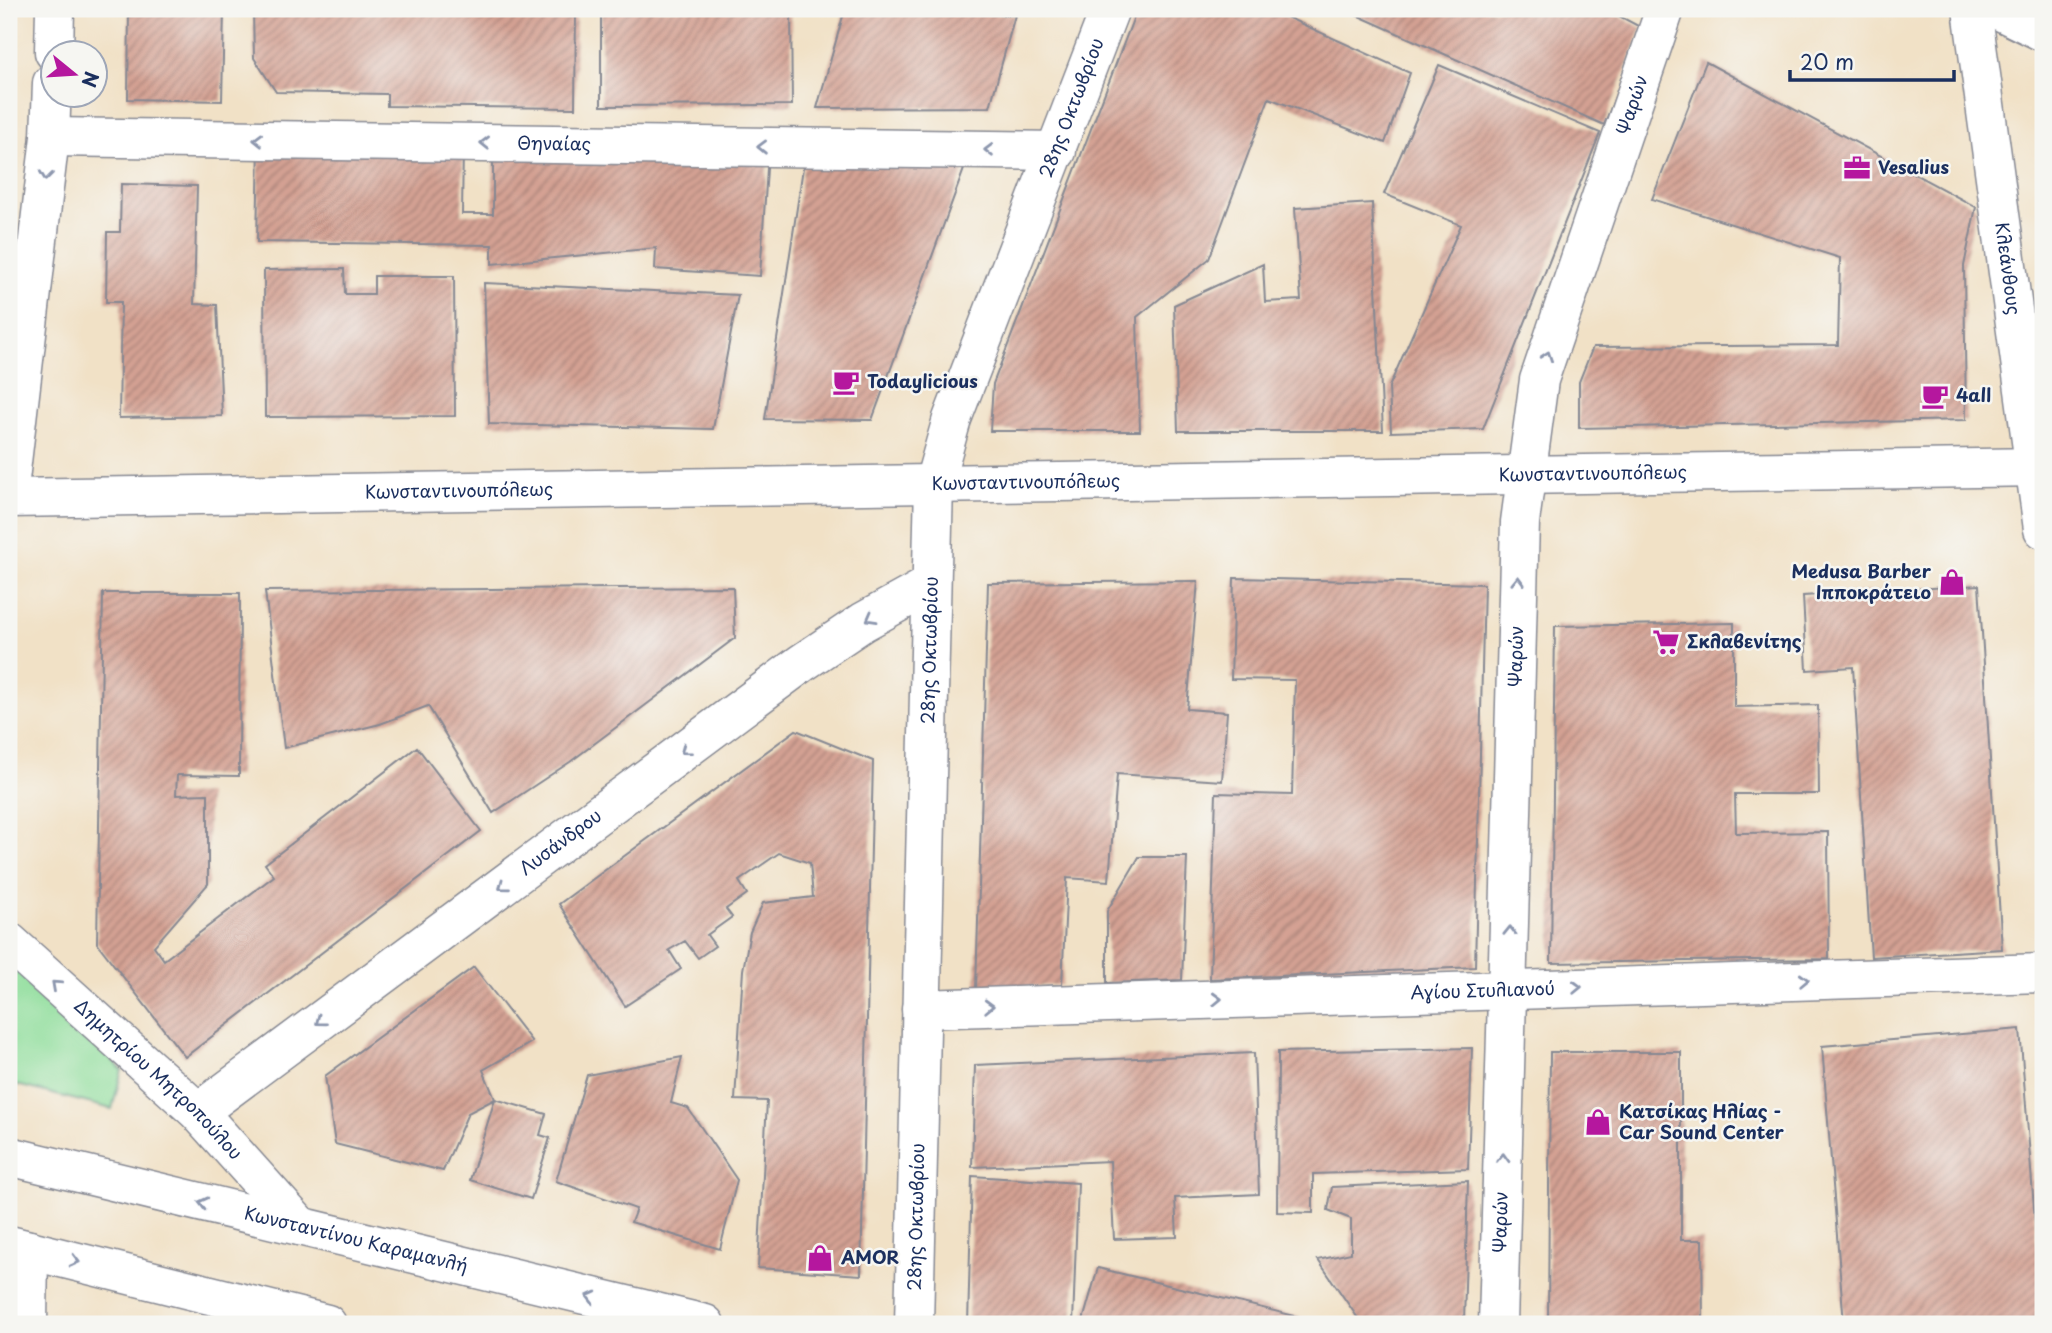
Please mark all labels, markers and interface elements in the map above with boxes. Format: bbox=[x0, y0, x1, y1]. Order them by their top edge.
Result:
street label: 28ης Οκτωβρίου bbox=[1031, 34, 1110, 181]
north arrow bbox=[38, 38, 108, 108]
scale bar bbox=[1790, 38, 1954, 82]
text: 20 m bbox=[1800, 45, 1854, 77]
text: N bbox=[75, 68, 107, 91]
street label: Ψαρών bbox=[1608, 71, 1654, 138]
street label: Θηναίας bbox=[517, 128, 591, 157]
one-way arrow bbox=[252, 132, 262, 148]
one-way arrow bbox=[479, 135, 490, 151]
one-way arrow bbox=[756, 139, 766, 155]
one-way arrow bbox=[983, 142, 994, 158]
office icon: Vesalius bbox=[1842, 153, 1872, 183]
place label: Vesalius bbox=[1878, 153, 1949, 180]
one-way arrow bbox=[38, 170, 53, 181]
street label: Κλεάνθους bbox=[1989, 220, 2029, 316]
one-way arrow bbox=[1539, 350, 1553, 363]
cafe icon: Todaylicious bbox=[831, 367, 861, 397]
place label: Todaylicious bbox=[867, 367, 978, 394]
cafe icon: 4all bbox=[1920, 381, 1950, 411]
place label: 4all bbox=[1956, 381, 1991, 408]
street label: Κωνσταντινουπόλεως bbox=[1498, 457, 1687, 487]
street label: Κωνσταντινουπόλεως bbox=[932, 466, 1120, 496]
street label: Κωνσταντινουπόλεως bbox=[365, 475, 553, 505]
place label: Medusa Barber Ιπποκράτειο bbox=[1791, 557, 1932, 605]
shop icon: Medusa Barber Ιπποκράτειο bbox=[1937, 567, 1967, 597]
one-way arrow bbox=[1511, 575, 1526, 586]
street label: 28ης Οκτωβρίου bbox=[913, 576, 944, 724]
one-way arrow bbox=[865, 610, 878, 623]
street label: Ψαρών bbox=[1500, 625, 1529, 687]
supermarket icon: Σκλαβενίτης bbox=[1651, 627, 1681, 657]
place label: Σκλαβενίτης bbox=[1687, 627, 1802, 654]
one-way arrow bbox=[680, 742, 693, 754]
street label: Λυσάνδρου bbox=[513, 802, 607, 881]
one-way arrow bbox=[498, 877, 511, 890]
one-way arrow bbox=[1502, 925, 1518, 935]
one-way arrow bbox=[1799, 972, 1810, 988]
street label: Αγίου Στυλιανού bbox=[1410, 974, 1555, 1005]
one-way arrow bbox=[51, 980, 64, 993]
one-way arrow bbox=[1571, 980, 1582, 995]
one-way arrow bbox=[1212, 991, 1222, 1007]
street label: Δημητρίου Μητροπούλου bbox=[69, 992, 249, 1165]
one-way arrow bbox=[984, 999, 995, 1014]
one-way arrow bbox=[315, 1013, 328, 1026]
place label: Κατσίκας Ηλίας - Car Sound Center bbox=[1619, 1097, 1785, 1145]
shop icon: Κατσίκας Ηλίας - Car Sound Center bbox=[1583, 1107, 1613, 1137]
street label: 28ης Οκτωβρίου bbox=[900, 1143, 930, 1291]
one-way arrow bbox=[1496, 1152, 1511, 1163]
street label: Ψαρών bbox=[1485, 1191, 1514, 1253]
one-way arrow bbox=[197, 1197, 209, 1211]
street label: Κωνσταντίνου Καραμανλή bbox=[242, 1198, 471, 1278]
shop icon: AMOR bbox=[805, 1243, 835, 1273]
place label: AMOR bbox=[840, 1243, 899, 1270]
one-way arrow bbox=[69, 1253, 81, 1267]
one-way arrow bbox=[585, 1291, 597, 1305]

